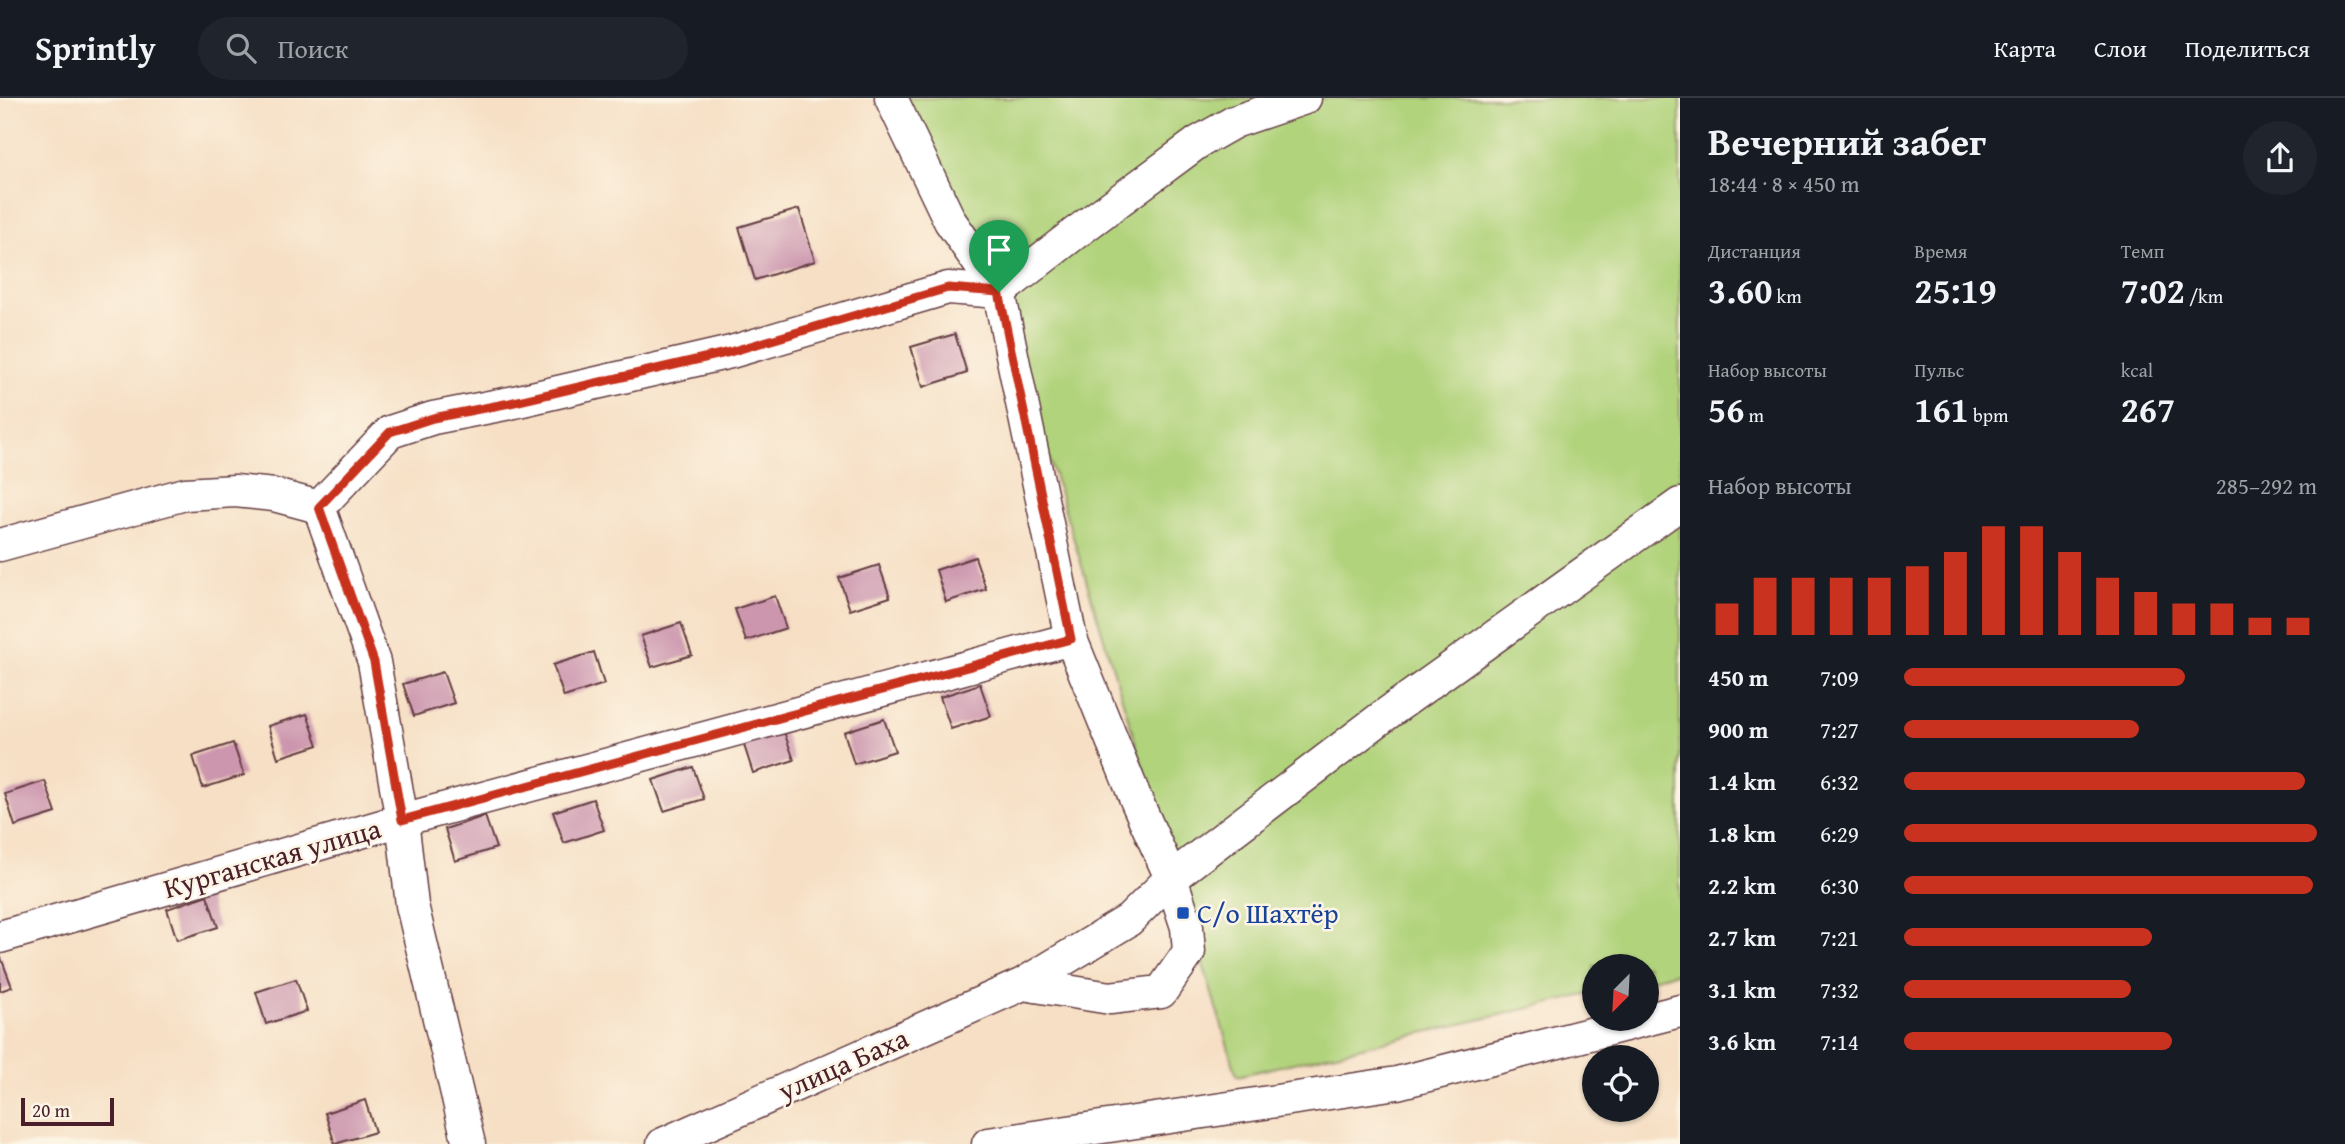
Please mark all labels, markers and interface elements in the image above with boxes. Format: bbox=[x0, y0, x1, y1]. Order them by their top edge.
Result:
search box bbox=[198, 17, 688, 80]
text: Sprintly bbox=[35, 24, 156, 72]
icon: search bbox=[222, 29, 260, 67]
text: Поиск bbox=[278, 29, 348, 68]
text: Карта bbox=[1994, 31, 2056, 66]
text: Слои bbox=[2094, 31, 2147, 66]
text: Поделиться bbox=[2185, 31, 2310, 66]
text: Вечерний забег bbox=[1708, 113, 1986, 169]
button: share bbox=[2243, 121, 2317, 195]
text: 18:44 · 8 × 450 m bbox=[1708, 167, 1860, 200]
pin bbox=[969, 220, 1029, 292]
icon: arrive bbox=[980, 231, 1018, 269]
text: Дистанция bbox=[1708, 237, 1801, 265]
text: Время bbox=[1914, 237, 1967, 265]
text: Темп bbox=[2121, 237, 2165, 265]
text: 3.60 bbox=[1708, 265, 1772, 316]
text: 25:19 bbox=[1914, 265, 1997, 316]
text: 7:02 bbox=[2121, 265, 2185, 316]
text: km bbox=[1772, 282, 1802, 310]
text: /km bbox=[2185, 282, 2223, 310]
text: Набор высоты bbox=[1708, 356, 1827, 384]
text: Пульс bbox=[1914, 356, 1964, 384]
text: kcal bbox=[2121, 356, 2153, 384]
text: 56 bbox=[1708, 384, 1744, 435]
text: 161 bbox=[1914, 384, 1969, 435]
text: 267 bbox=[2121, 384, 2175, 435]
text: m bbox=[1744, 401, 1764, 429]
text: bpm bbox=[1969, 401, 2009, 429]
text: Набор высоты bbox=[1708, 469, 1852, 502]
text: 285–292 m bbox=[2216, 469, 2317, 502]
text: 450 m bbox=[1708, 661, 1769, 694]
text: 7:09 bbox=[1820, 661, 1859, 694]
text: 900 m bbox=[1708, 713, 1769, 746]
text: 7:27 bbox=[1820, 713, 1859, 746]
text: 1.4 km bbox=[1708, 765, 1776, 798]
text: 6:32 bbox=[1820, 765, 1859, 798]
street label: Курганская улица bbox=[158, 807, 386, 908]
text: 1.8 km bbox=[1708, 817, 1776, 850]
text: 6:29 bbox=[1820, 817, 1859, 850]
text: 2.2 km bbox=[1708, 869, 1776, 902]
text: 6:30 bbox=[1820, 869, 1859, 902]
place label: С/о Шахтёр bbox=[1197, 892, 1339, 933]
marker: С/о Шахтёр bbox=[1175, 905, 1191, 921]
text: 2.7 km bbox=[1708, 921, 1776, 954]
text: 7:21 bbox=[1820, 921, 1859, 954]
north arrow bbox=[1582, 954, 1659, 1031]
map controls bbox=[1582, 954, 1659, 1122]
text: 3.1 km bbox=[1708, 973, 1776, 1006]
text: 7:32 bbox=[1820, 973, 1859, 1006]
street label: улица Баха bbox=[770, 1016, 915, 1111]
text: 3.6 km bbox=[1708, 1025, 1776, 1058]
text: 7:14 bbox=[1820, 1025, 1859, 1058]
button: locate bbox=[1582, 1045, 1659, 1122]
scale bar bbox=[21, 1095, 114, 1127]
text: 20 m bbox=[32, 1096, 70, 1124]

